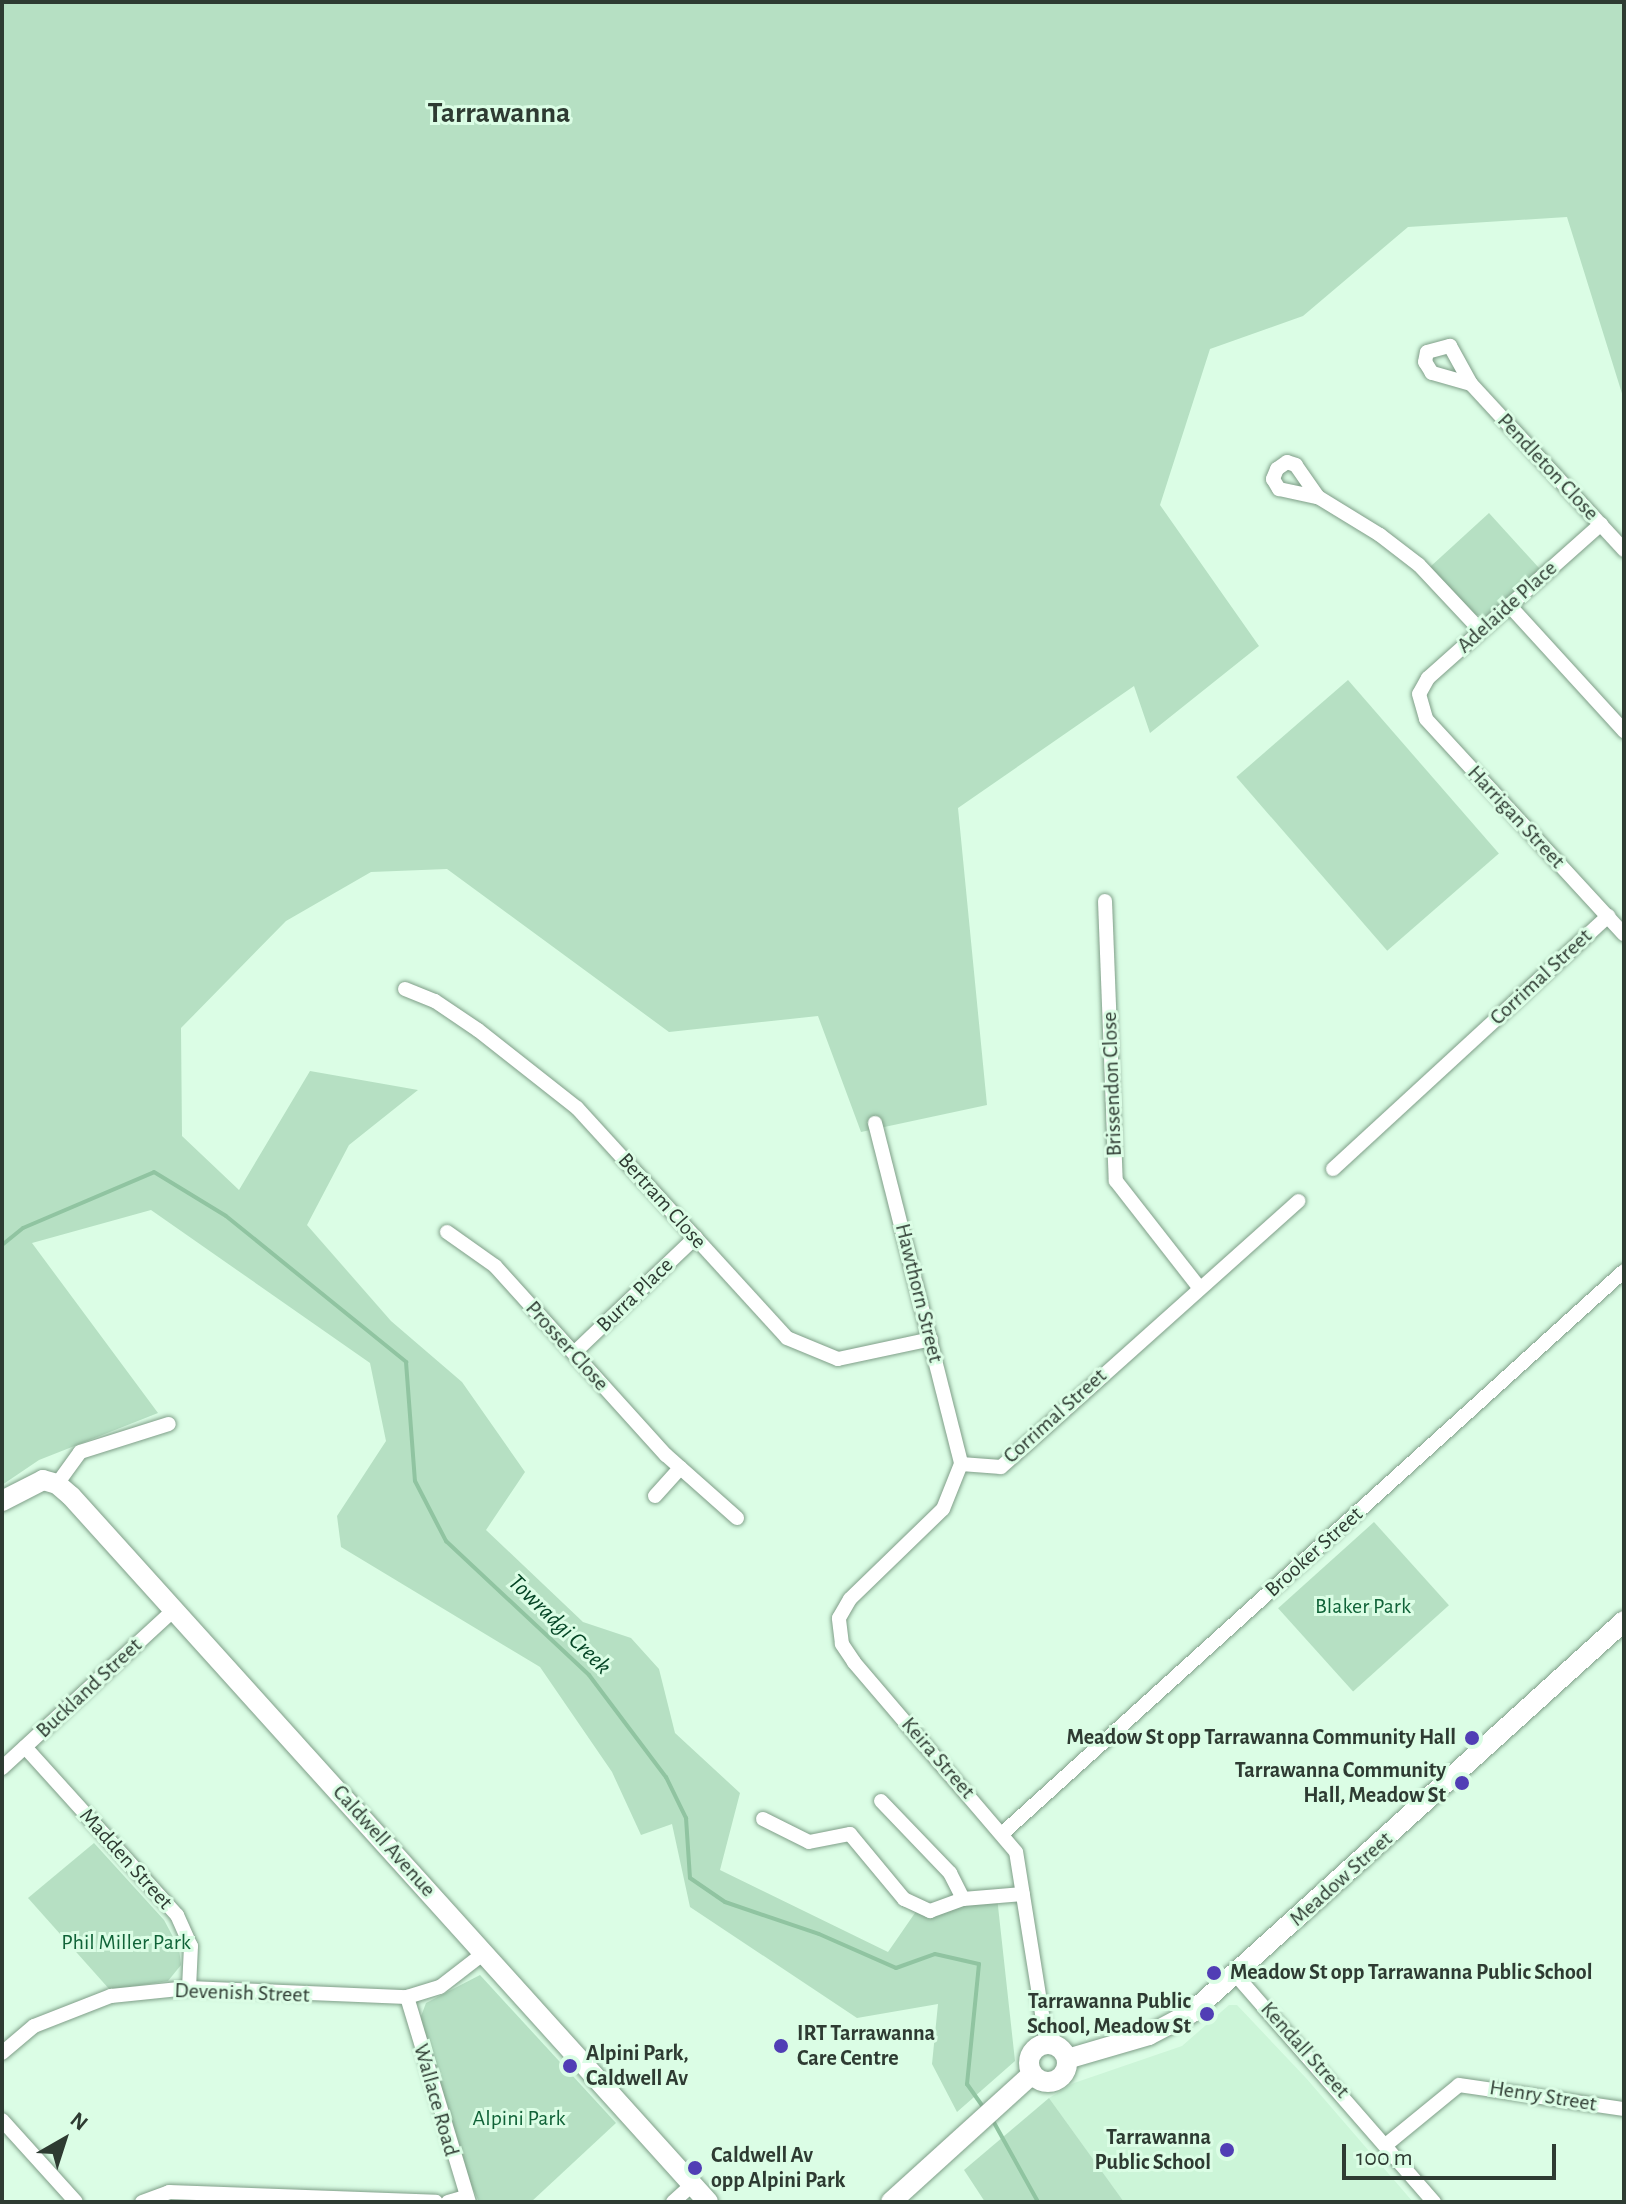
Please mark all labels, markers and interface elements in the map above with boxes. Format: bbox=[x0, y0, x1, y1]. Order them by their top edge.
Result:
district label: Tarrawanna bbox=[427, 95, 571, 131]
street label: Pendleton Close bbox=[1492, 408, 1604, 526]
street label: Adelaide Place bbox=[1452, 555, 1562, 659]
street label: Harrigan Street bbox=[1462, 760, 1570, 874]
street label: Corrimal Street bbox=[1485, 923, 1597, 1031]
street label: Brissendon Close bbox=[1096, 1011, 1128, 1157]
street label: Bertram Close bbox=[612, 1148, 712, 1254]
street label: Hawthorn Street bbox=[889, 1221, 949, 1365]
street label: Burra Place bbox=[591, 1252, 679, 1338]
street label: Prosser Close bbox=[520, 1296, 614, 1396]
street label: Corrimal Street bbox=[998, 1363, 1112, 1469]
street label: Brooker Street bbox=[1260, 1501, 1368, 1603]
water label: Towradgi Creek bbox=[501, 1569, 617, 1681]
park label: Blaker Park bbox=[1315, 1594, 1411, 1620]
street label: Buckland Street bbox=[31, 1632, 147, 1744]
street label: Keira Street bbox=[895, 1712, 981, 1804]
place label: Meadow St opp Tarrawanna Community Hall bbox=[1067, 1725, 1456, 1751]
marker: Meadow St opp Tarrawanna Community Hall bbox=[1463, 1729, 1481, 1747]
place label: Tarrawanna Community Hall, Meadow St bbox=[1235, 1757, 1446, 1808]
marker: Tarrawanna Community Hall, Meadow St bbox=[1453, 1774, 1471, 1792]
street label: Caldwell Avenue bbox=[327, 1780, 441, 1902]
street label: Madden Street bbox=[74, 1803, 178, 1915]
street label: Meadow Street bbox=[1284, 1826, 1398, 1932]
park label: Phil Miller Park bbox=[61, 1930, 191, 1956]
place label: Meadow St opp Tarrawanna Public School bbox=[1230, 1960, 1592, 1986]
marker: Meadow St opp Tarrawanna Public School bbox=[1205, 1964, 1223, 1982]
street label: Devenish Street bbox=[174, 1977, 310, 2009]
place label: Tarrawanna Public School, Meadow St bbox=[1027, 1988, 1191, 2040]
street label: Kendall Street bbox=[1255, 1996, 1355, 2104]
marker: Tarrawanna Public School, Meadow St bbox=[1198, 2005, 1216, 2023]
place label: IRT Tarrawanna Care Centre bbox=[797, 2020, 935, 2072]
marker: IRT Tarrawanna Care Centre bbox=[772, 2037, 790, 2055]
place label: Alpini Park, Caldwell Av bbox=[586, 2040, 688, 2092]
street label: Wallace Road bbox=[407, 2041, 465, 2159]
marker: Alpini Park, Caldwell Av bbox=[561, 2057, 579, 2075]
street label: Henry Street bbox=[1488, 2075, 1598, 2117]
north arrow bbox=[24, 2100, 104, 2180]
park label: Alpini Park bbox=[473, 2106, 565, 2132]
text: N bbox=[66, 2108, 92, 2135]
place label: Tarrawanna Public School bbox=[1094, 2124, 1211, 2176]
scale bar bbox=[1346, 2128, 1560, 2178]
marker: Tarrawanna Public School bbox=[1218, 2141, 1236, 2159]
place label: Caldwell Av opp Alpini Park bbox=[711, 2142, 845, 2194]
text: 100 m bbox=[1356, 2146, 1413, 2170]
marker: Caldwell Av opp Alpini Park bbox=[686, 2159, 704, 2177]

